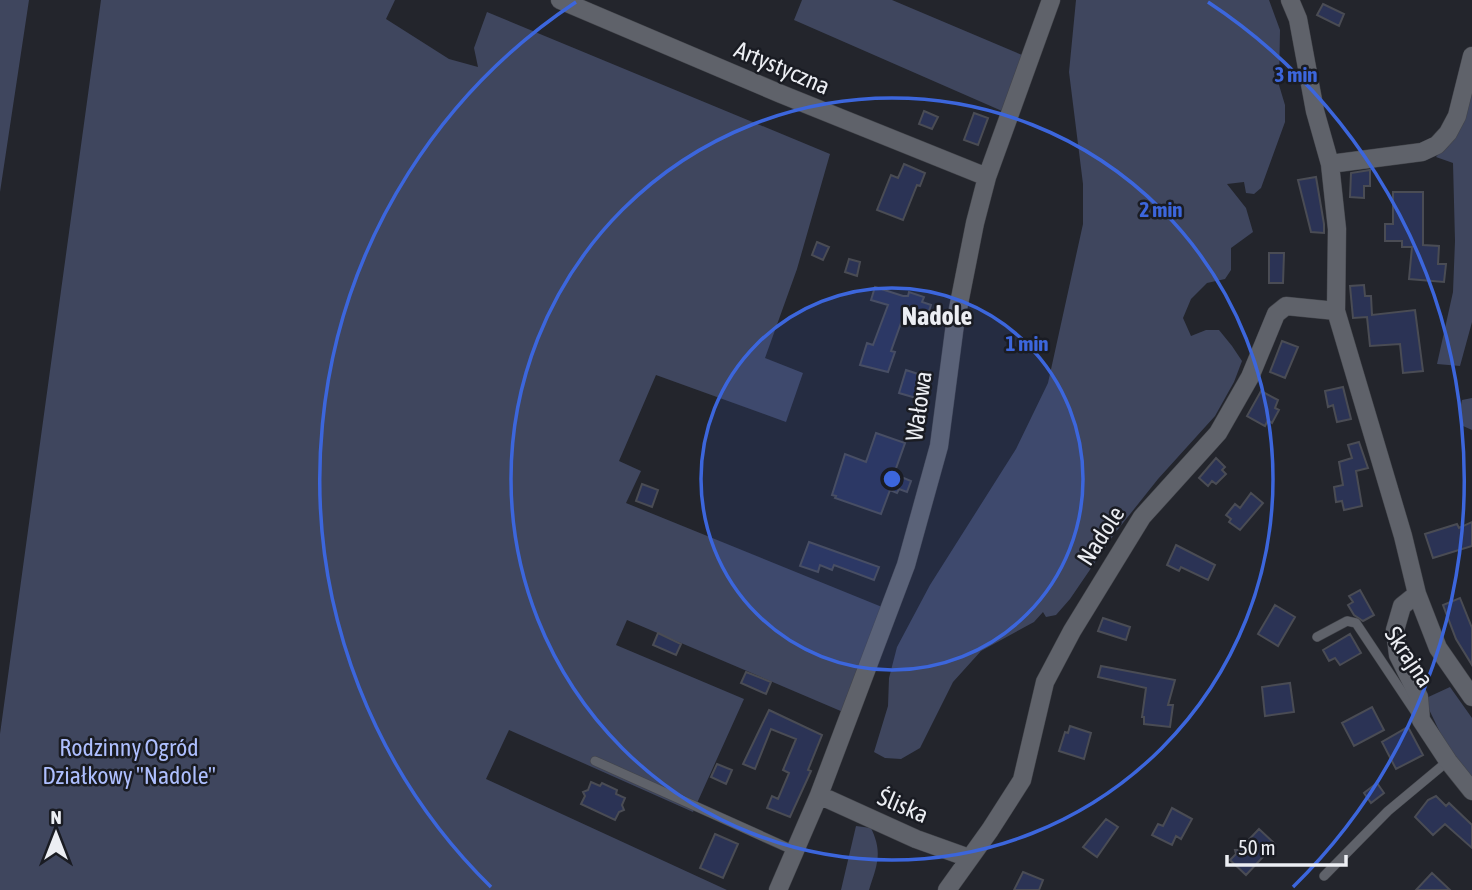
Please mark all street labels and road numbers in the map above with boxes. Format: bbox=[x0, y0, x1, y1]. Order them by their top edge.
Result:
street label: Artystyczna bbox=[731, 35, 834, 100]
street label: Wałowa bbox=[900, 369, 937, 443]
street label: Nadole bbox=[1072, 501, 1130, 570]
street label: Skrajna bbox=[1380, 622, 1439, 692]
street label: Śliska bbox=[874, 783, 932, 828]

